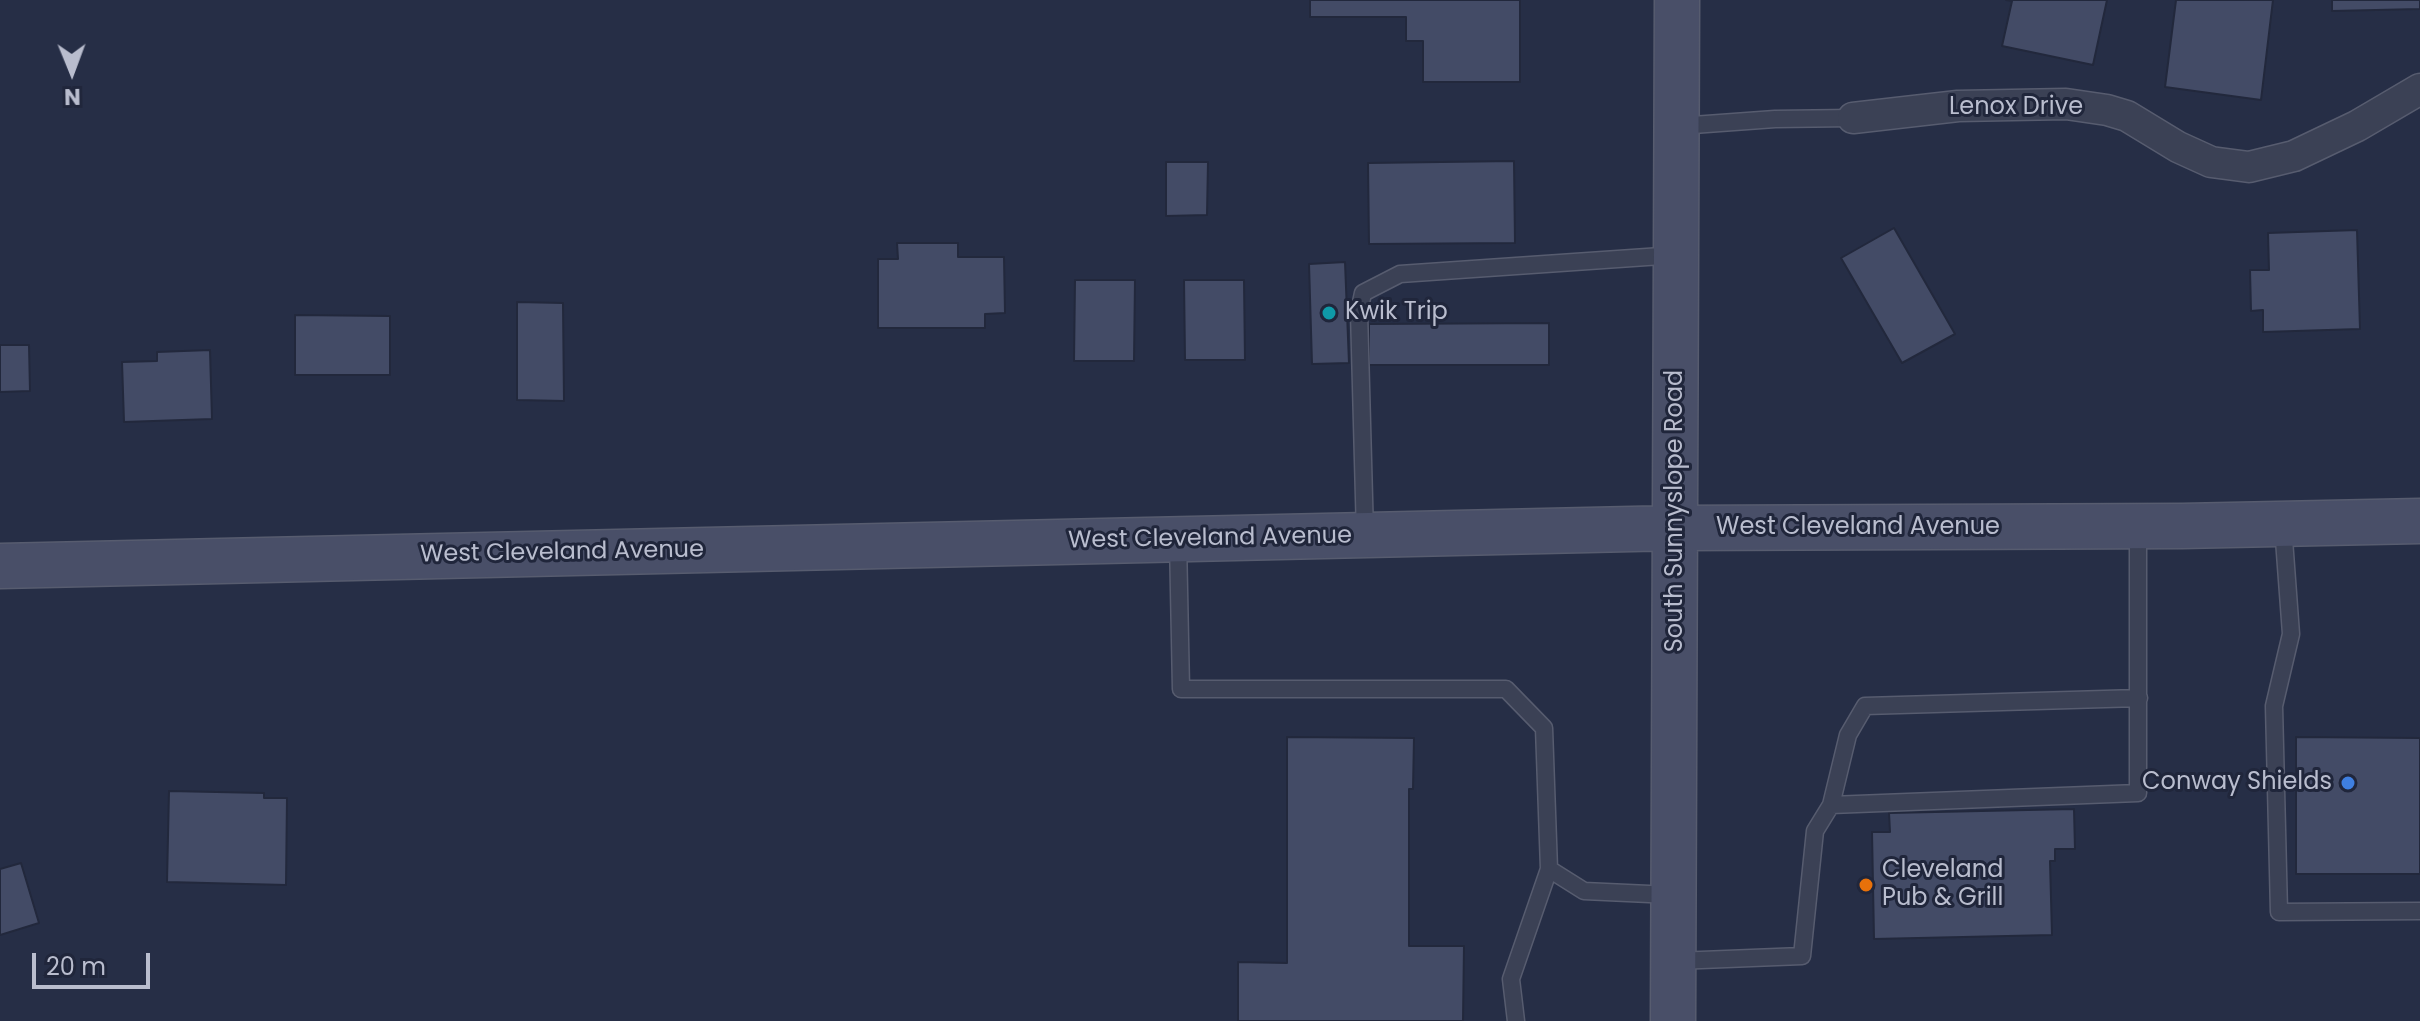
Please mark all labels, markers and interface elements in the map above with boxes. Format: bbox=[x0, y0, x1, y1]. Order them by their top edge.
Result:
north arrow bbox=[32, 32, 112, 112]
text: N bbox=[64, 81, 81, 112]
street label: Lenox Drive bbox=[1949, 94, 2083, 122]
place label: Kwik Trip bbox=[1345, 299, 1448, 327]
marker: Kwik Trip bbox=[1320, 304, 1338, 322]
street label: South Sunnyslope Road bbox=[1662, 370, 1690, 652]
street label: West Cleveland Avenue bbox=[1716, 514, 2000, 542]
street label: West Cleveland Avenue bbox=[1068, 522, 1352, 556]
street label: West Cleveland Avenue bbox=[420, 536, 704, 570]
place label: Conway Shields bbox=[2142, 769, 2332, 797]
marker: Conway Shields bbox=[2339, 774, 2357, 792]
place label: Cleveland Pub & Grill bbox=[1882, 857, 2003, 913]
marker: Cleveland Pub & Grill bbox=[1857, 876, 1875, 894]
scale bar bbox=[36, 937, 154, 987]
text: 20 m bbox=[46, 950, 106, 983]

